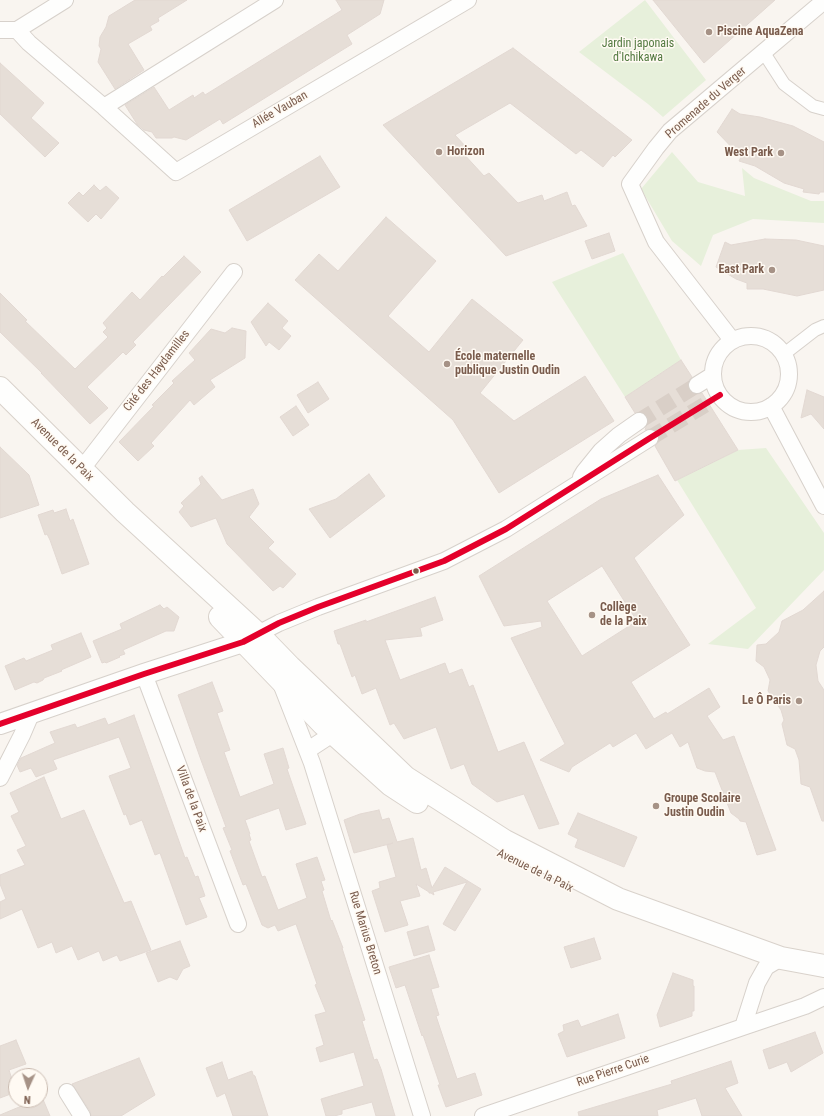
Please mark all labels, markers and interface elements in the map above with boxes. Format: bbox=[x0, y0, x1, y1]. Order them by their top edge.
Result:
place label: Piscine AquaZena bbox=[717, 25, 803, 39]
marker: Piscine AquaZena bbox=[704, 27, 714, 37]
park label: Jardin japonais d'Ichikawa bbox=[602, 37, 674, 65]
street label: Promenade du Verger bbox=[663, 64, 749, 142]
street label: Allée Vauban bbox=[250, 88, 310, 132]
place label: Horizon bbox=[447, 145, 485, 159]
place label: West Park bbox=[724, 146, 773, 160]
marker: Horizon bbox=[434, 147, 444, 157]
marker: West Park bbox=[776, 148, 786, 158]
place label: East Park bbox=[718, 263, 764, 277]
marker: East Park bbox=[767, 265, 777, 275]
street label: Cité des Haydamilles bbox=[121, 327, 193, 415]
place label: École maternelle publique Justin Oudin bbox=[455, 350, 560, 378]
marker: École maternelle publique Justin Oudin bbox=[442, 359, 452, 369]
street label: Avenue de la Paix bbox=[27, 415, 97, 485]
unlabelled marker bbox=[411, 566, 421, 576]
place label: Collège de la Paix bbox=[600, 601, 647, 629]
marker: Collège de la Paix bbox=[587, 610, 597, 620]
place label: Le Ô Paris bbox=[742, 694, 791, 708]
marker: Le Ô Paris bbox=[794, 696, 804, 706]
street label: Villa de la Paix bbox=[172, 764, 210, 834]
place label: Groupe Scolaire Justin Oudin bbox=[664, 792, 740, 820]
marker: Groupe Scolaire Justin Oudin bbox=[651, 801, 661, 811]
street label: Avenue de la Paix bbox=[494, 846, 576, 896]
street label: Rue Marius Breton bbox=[345, 889, 385, 977]
street label: Rue Pierre Curie bbox=[575, 1052, 651, 1090]
north arrow bbox=[8, 1068, 48, 1108]
text: N bbox=[24, 1093, 31, 1106]

